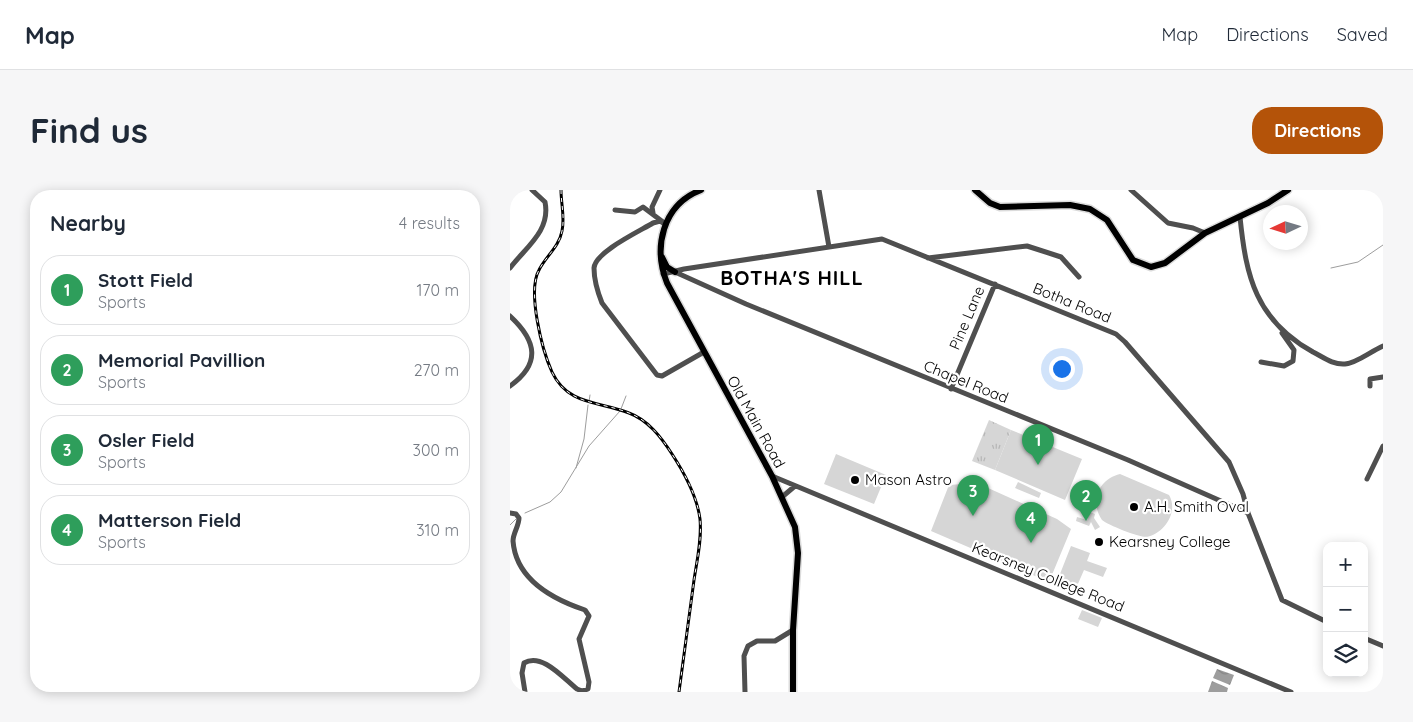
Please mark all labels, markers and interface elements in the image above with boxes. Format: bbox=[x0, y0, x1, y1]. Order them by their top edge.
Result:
text: Map bbox=[25, 20, 75, 50]
text: Map bbox=[1161, 23, 1198, 46]
text: Directions bbox=[1226, 23, 1309, 46]
text: Saved bbox=[1337, 23, 1388, 46]
button: Directions bbox=[1252, 107, 1383, 154]
text: Find us bbox=[30, 108, 148, 152]
north arrow bbox=[1263, 205, 1308, 250]
text: Nearby bbox=[50, 210, 126, 236]
text: 4 results bbox=[399, 213, 460, 233]
district label: BOTHA'S HILL bbox=[720, 265, 864, 290]
text: Stott Field bbox=[98, 268, 193, 292]
street label: Botha Road bbox=[1030, 278, 1114, 327]
text: 1 bbox=[64, 280, 70, 300]
text: 170 m bbox=[416, 280, 459, 300]
street label: Pine Lane bbox=[945, 283, 988, 353]
text: Sports bbox=[98, 292, 146, 312]
text: Memorial Pavillion bbox=[98, 348, 265, 372]
street label: Chapel Road bbox=[921, 356, 1011, 407]
your location bbox=[1049, 356, 1075, 382]
text: 2 bbox=[62, 360, 72, 380]
text: 270 m bbox=[414, 360, 459, 380]
text: Sports bbox=[98, 372, 146, 392]
street label: Old Main Road bbox=[723, 372, 790, 471]
pin: 1 bbox=[1022, 424, 1054, 465]
text: Osler Field bbox=[98, 428, 195, 452]
text: 3 bbox=[63, 440, 71, 460]
text: 300 m bbox=[413, 440, 459, 460]
text: Sports bbox=[98, 452, 146, 472]
place label: Mason Astro bbox=[865, 470, 952, 489]
marker: Mason Astro bbox=[849, 474, 861, 486]
pin: 3 bbox=[957, 475, 989, 516]
pin: 2 bbox=[1070, 480, 1102, 521]
place label: A.H. Smith Oval bbox=[1144, 497, 1249, 516]
marker: A.H. Smith Oval bbox=[1128, 501, 1140, 513]
pin: 4 bbox=[1015, 502, 1047, 543]
text: Matterson Field bbox=[98, 508, 241, 532]
text: 4 bbox=[62, 520, 72, 540]
text: 310 m bbox=[416, 520, 459, 540]
text: Sports bbox=[98, 532, 146, 552]
place label: Kearsney College bbox=[1109, 532, 1230, 551]
marker: Kearsney College bbox=[1093, 536, 1105, 548]
street label: Kearsney College Road bbox=[969, 537, 1127, 616]
map controls bbox=[1323, 542, 1368, 677]
button: + bbox=[1323, 542, 1368, 587]
button: − bbox=[1323, 587, 1368, 632]
button: layers bbox=[1323, 632, 1368, 677]

